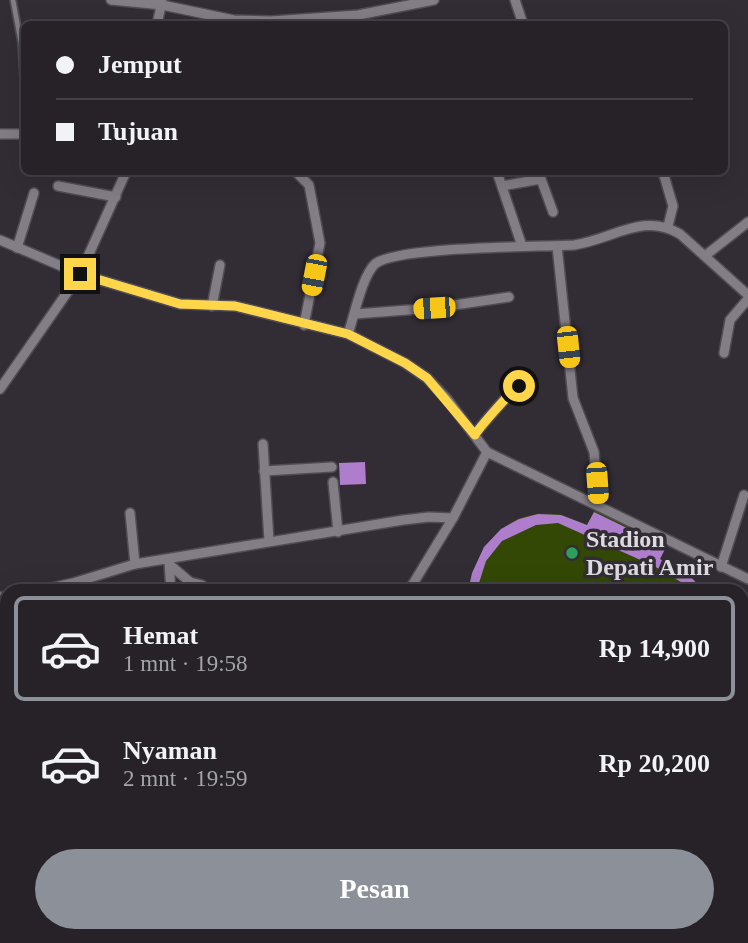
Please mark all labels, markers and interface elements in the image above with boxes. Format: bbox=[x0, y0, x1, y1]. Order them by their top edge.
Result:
text: Jemput bbox=[98, 50, 182, 79]
text: Tujuan bbox=[98, 117, 178, 146]
car bbox=[300, 252, 329, 298]
route end bbox=[64, 258, 96, 290]
car bbox=[413, 296, 456, 320]
car bbox=[556, 325, 581, 369]
route start bbox=[503, 370, 535, 402]
car bbox=[586, 461, 609, 505]
place label: Stadion Depati Amir bbox=[586, 526, 714, 580]
marker: Stadion Depati Amir bbox=[564, 545, 580, 561]
icon: car bbox=[39, 617, 102, 680]
text: Hemat bbox=[123, 621, 198, 650]
text: Rp 14,900 bbox=[599, 634, 710, 663]
text: 1 mnt · 19:58 bbox=[123, 651, 248, 676]
icon: car bbox=[39, 732, 102, 795]
text: Nyaman bbox=[123, 736, 217, 765]
text: Rp 20,200 bbox=[599, 749, 710, 778]
text: 2 mnt · 19:59 bbox=[123, 766, 248, 791]
button: Pesan bbox=[35, 849, 714, 929]

